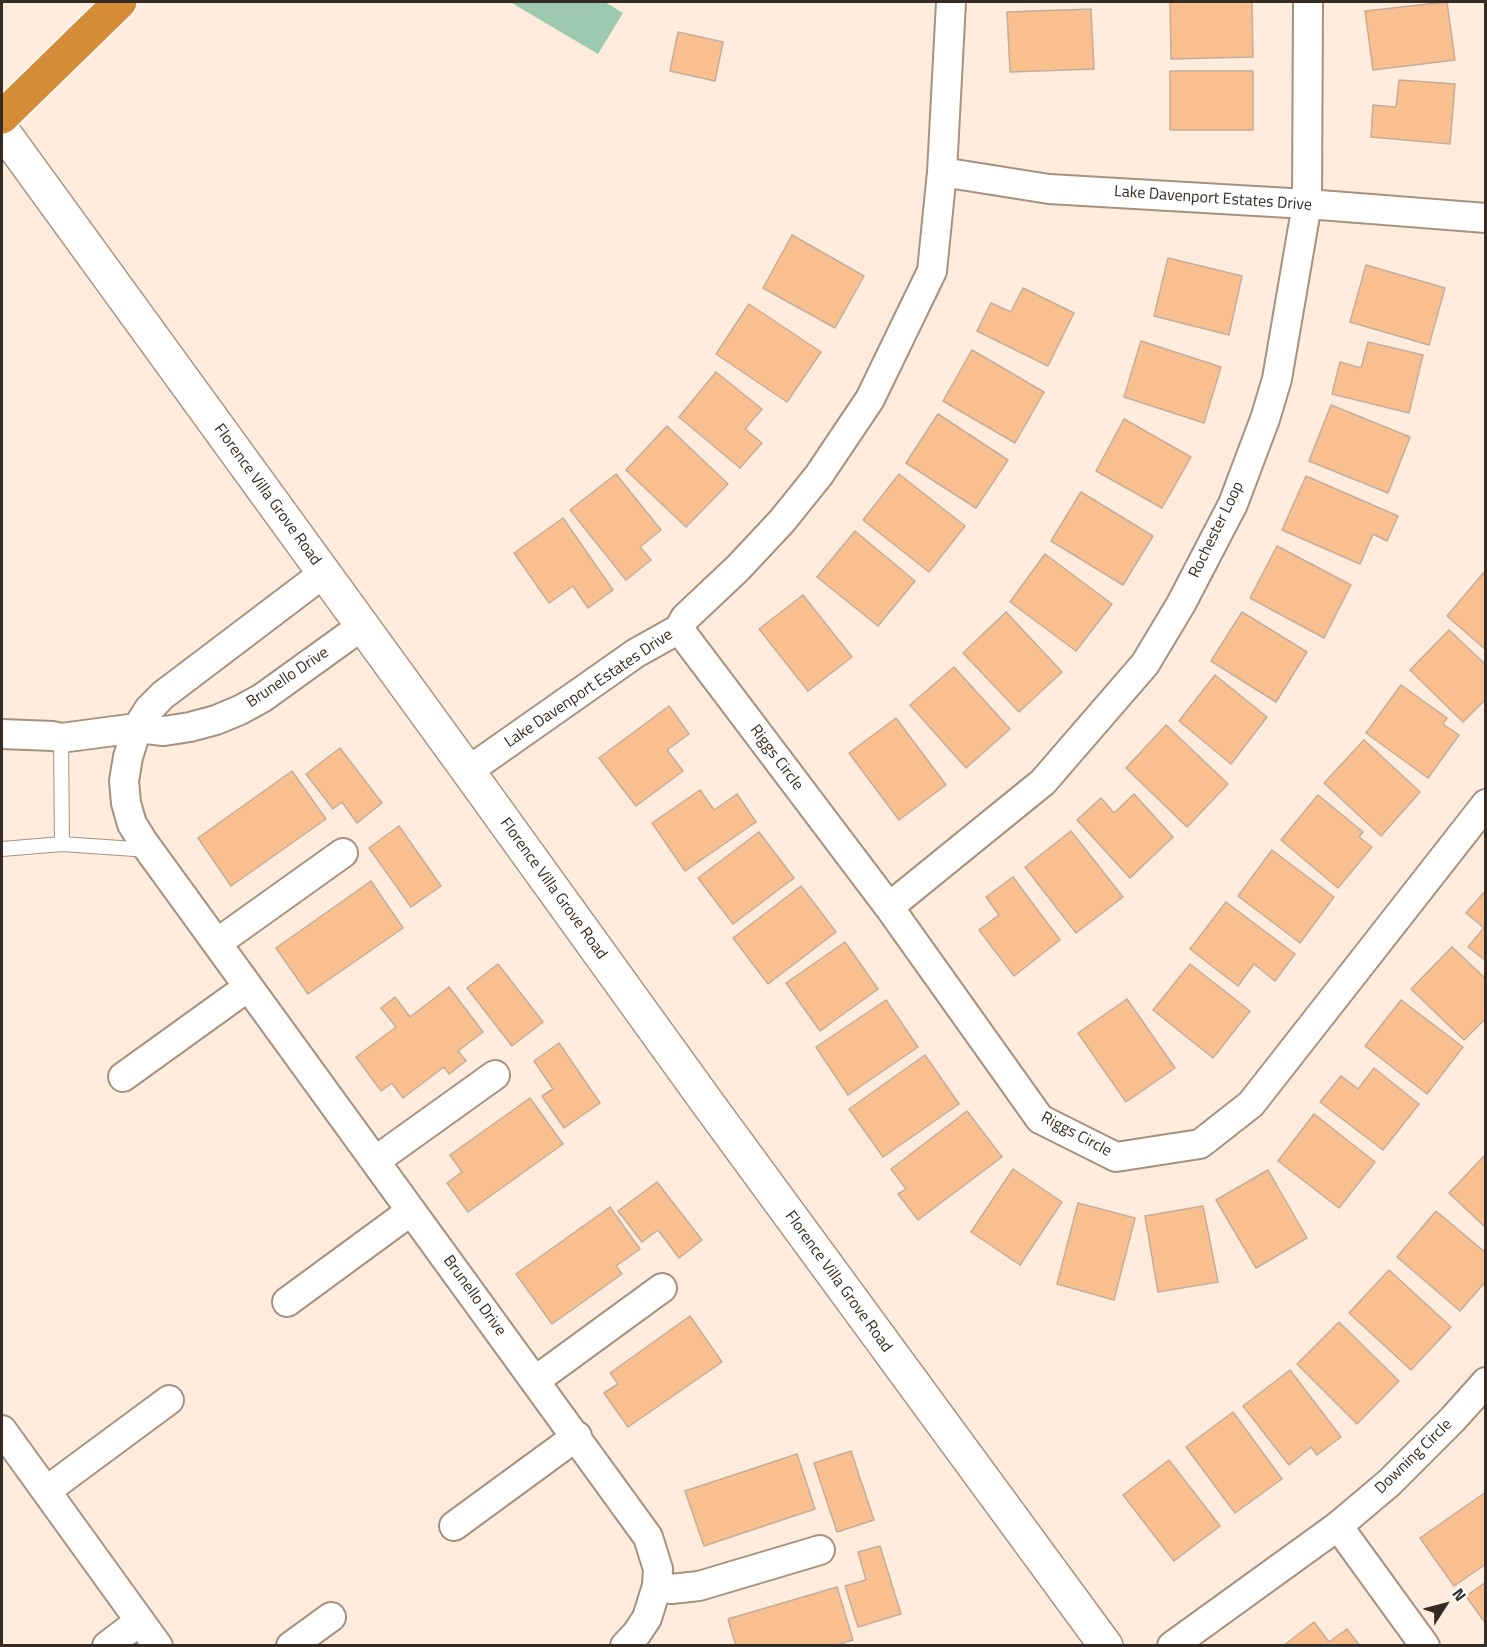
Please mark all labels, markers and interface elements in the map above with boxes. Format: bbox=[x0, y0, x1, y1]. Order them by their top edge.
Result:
street label: Lake Davenport Estates Drive bbox=[1113, 183, 1313, 215]
street label: Florence Villa Grove Road bbox=[209, 421, 325, 569]
street label: Rochester Loop bbox=[1185, 479, 1249, 581]
street label: Lake Davenport Estates Drive bbox=[501, 626, 677, 752]
street label: Brunello Drive bbox=[243, 644, 333, 712]
street label: Riggs Circle bbox=[745, 721, 807, 795]
street label: Florence Villa Grove Road bbox=[495, 815, 611, 963]
street label: Riggs Circle bbox=[1037, 1108, 1115, 1162]
street label: Florence Villa Grove Road bbox=[780, 1208, 896, 1356]
street label: Brunello Drive bbox=[438, 1252, 510, 1340]
street label: Downing Circle bbox=[1371, 1415, 1457, 1499]
north arrow bbox=[1415, 1575, 1475, 1635]
text: N bbox=[1447, 1583, 1473, 1606]

